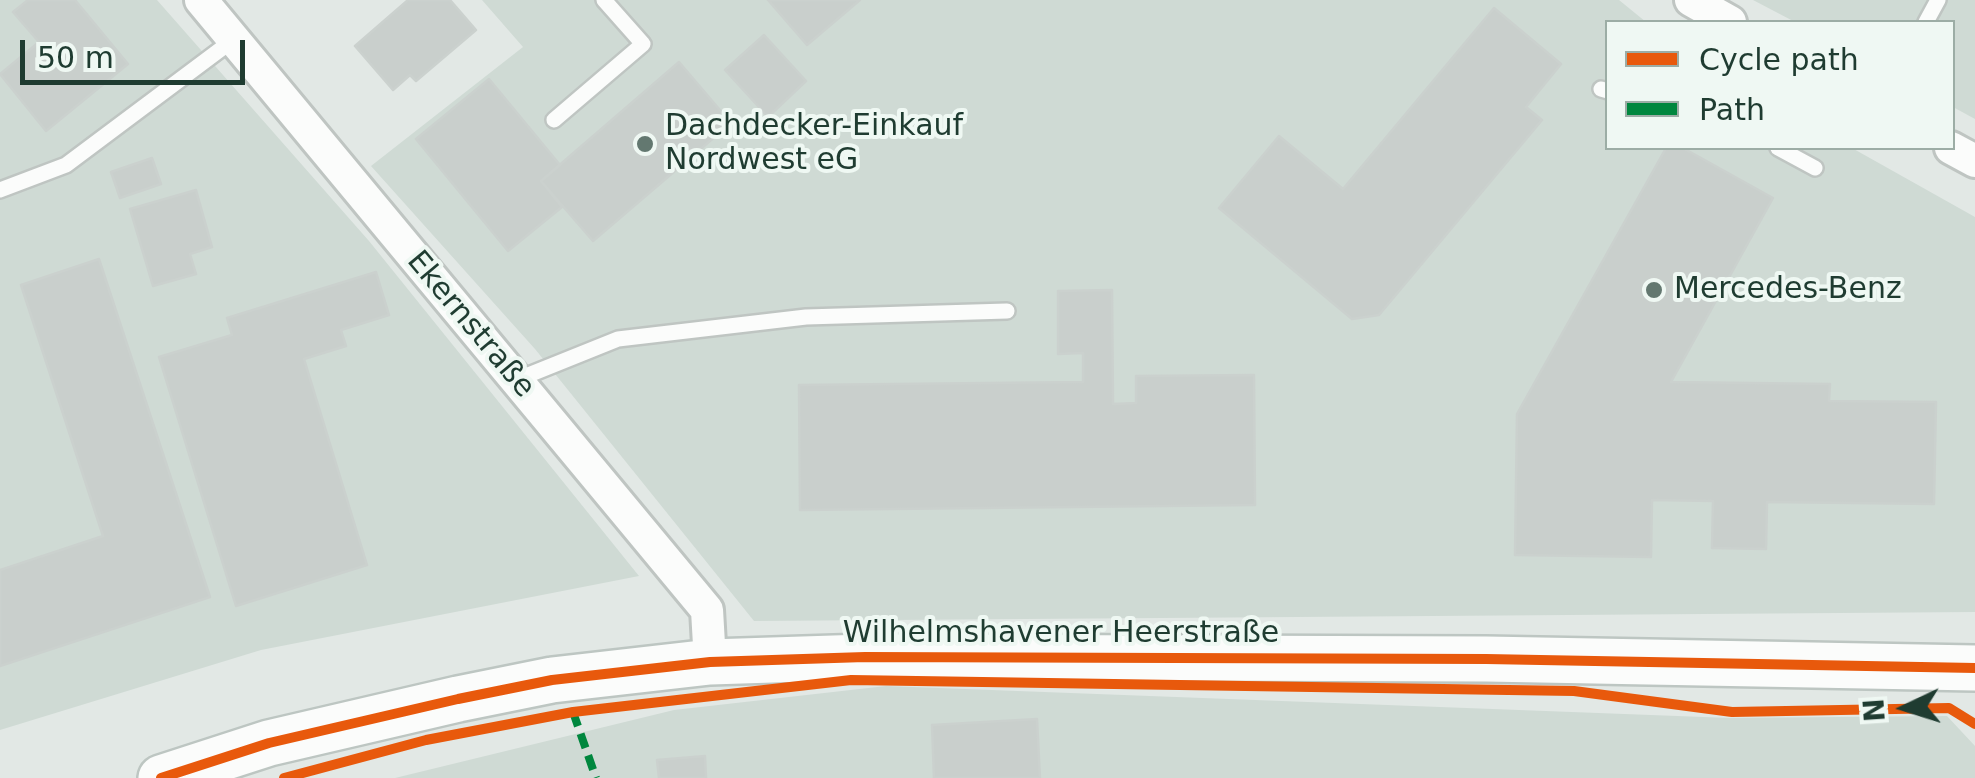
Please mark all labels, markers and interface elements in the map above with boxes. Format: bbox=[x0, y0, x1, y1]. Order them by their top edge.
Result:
scale bar bbox=[25, 20, 250, 82]
legend bbox=[1605, 20, 1955, 150]
text: 50 m bbox=[37, 40, 114, 75]
text: Cycle path bbox=[1699, 42, 1859, 77]
text: Path bbox=[1699, 92, 1765, 127]
place label: Dachdecker-Einkauf Nordwest eG bbox=[665, 109, 963, 180]
marker: Dachdecker-Einkauf Nordwest eG bbox=[634, 133, 656, 155]
street label: Ekernstraße bbox=[398, 244, 542, 406]
place label: Mercedes-Benz bbox=[1674, 272, 1902, 308]
marker: Mercedes-Benz bbox=[1643, 279, 1665, 301]
street label: Wilhelmshavener Heerstraße bbox=[843, 616, 1279, 652]
north arrow bbox=[1855, 658, 1955, 758]
text: N bbox=[1857, 697, 1892, 723]

